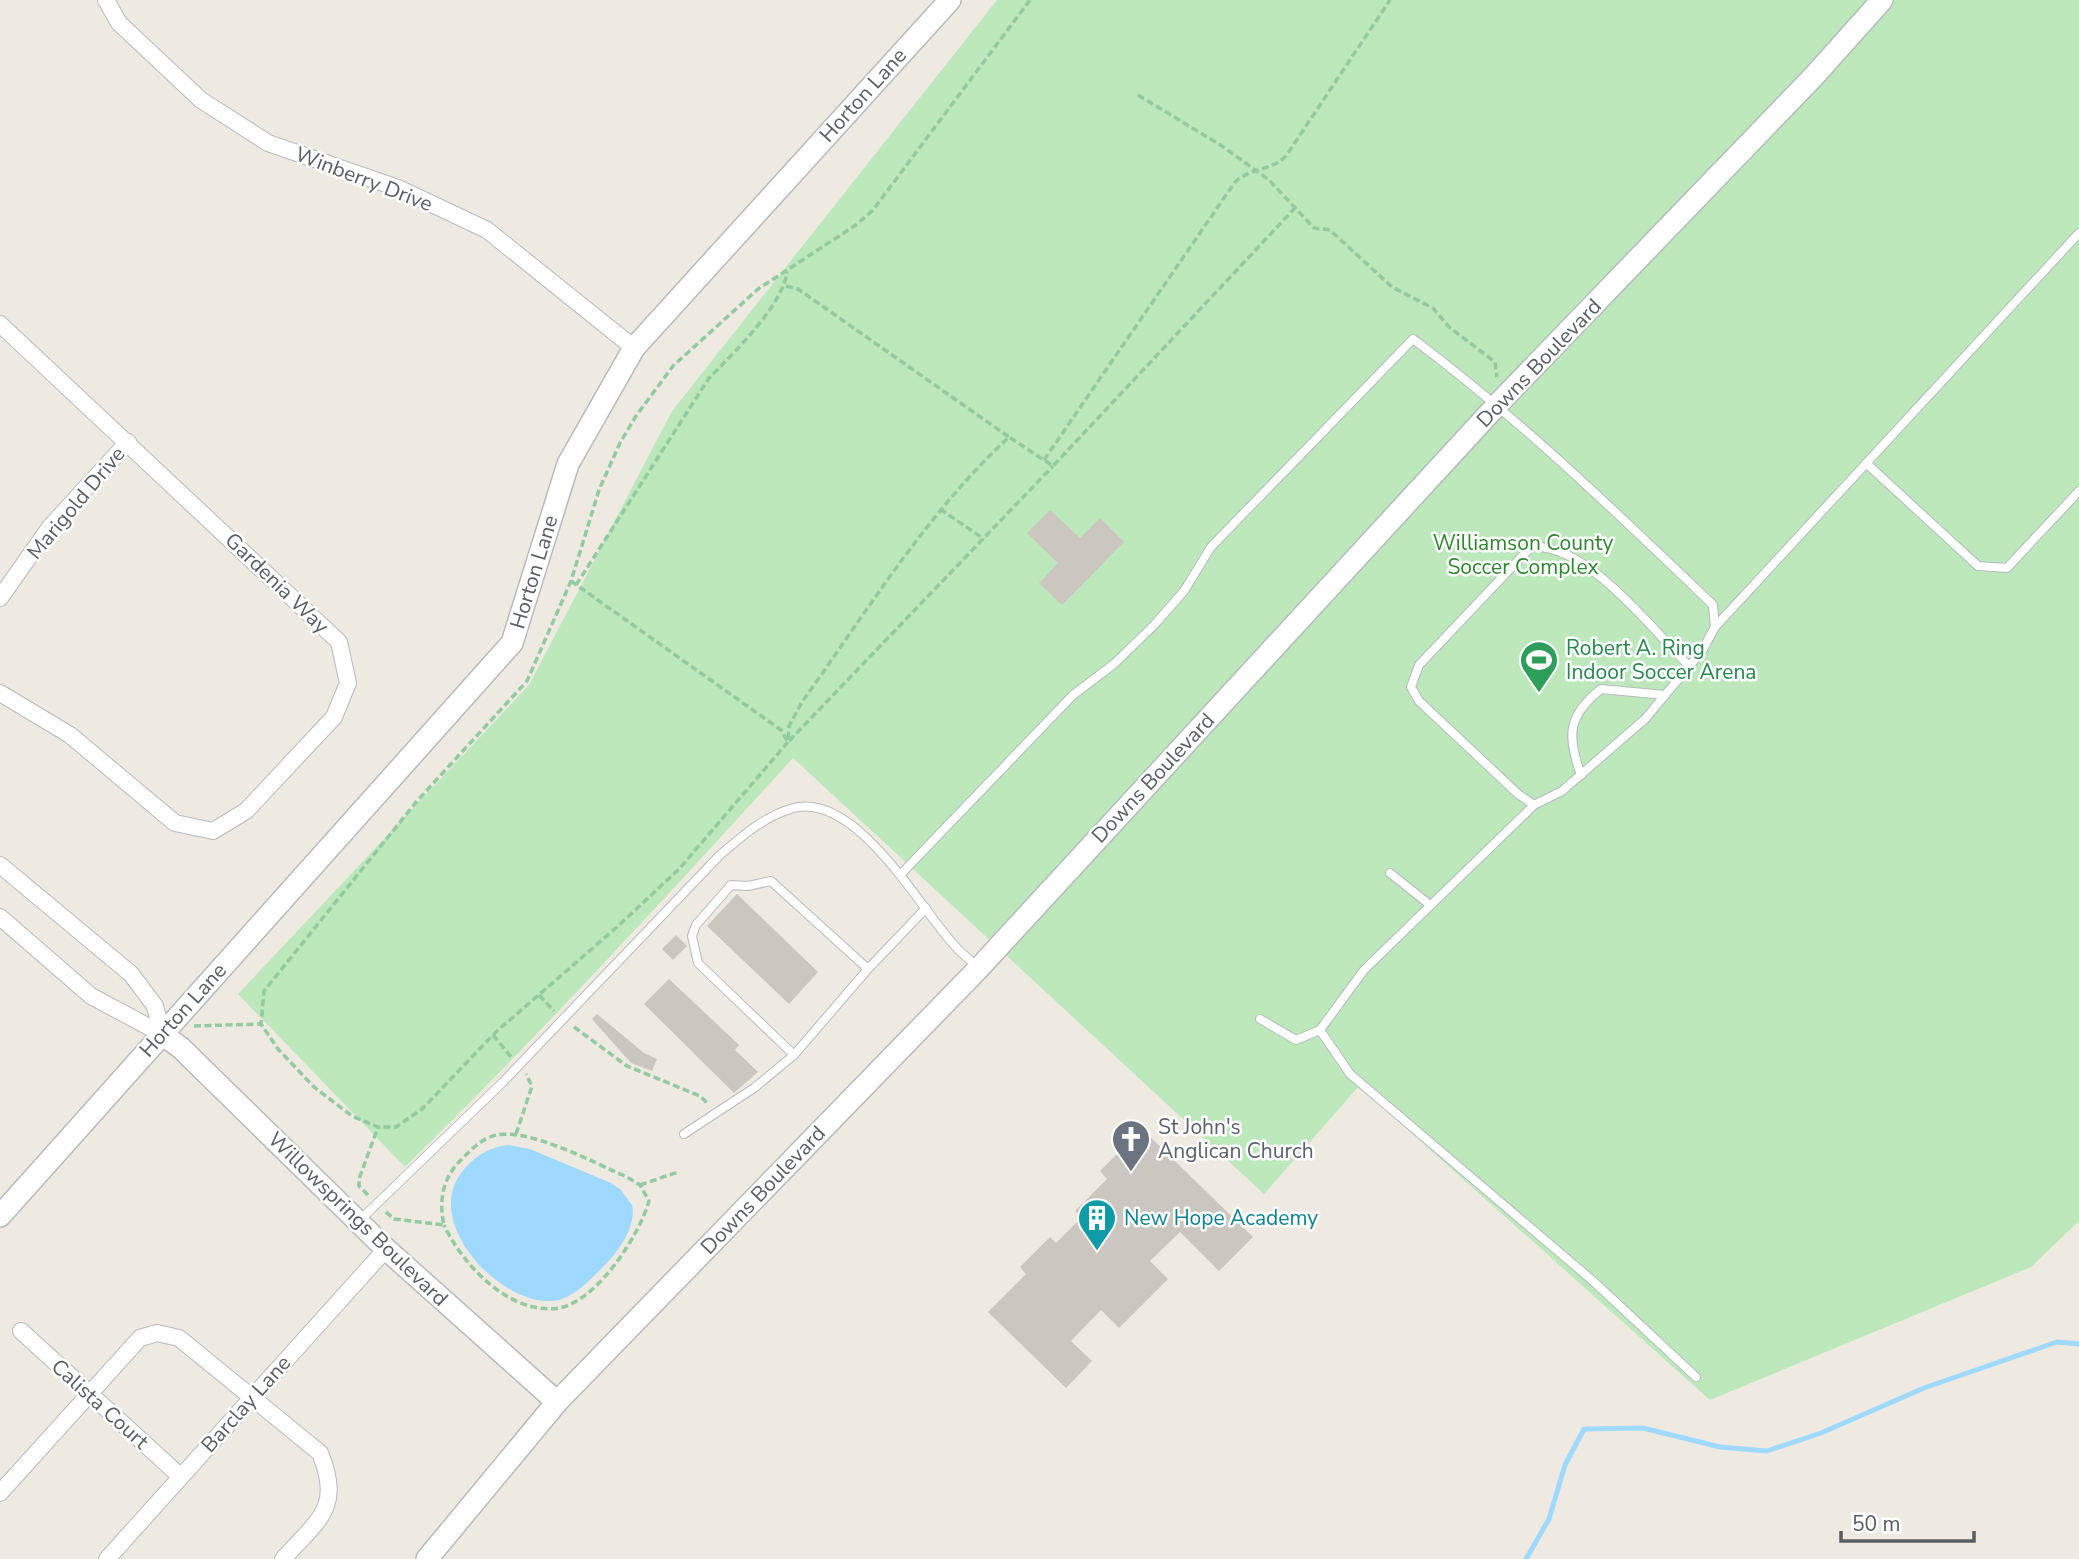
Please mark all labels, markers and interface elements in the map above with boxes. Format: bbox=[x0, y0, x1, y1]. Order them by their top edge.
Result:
street label: Horton Lane bbox=[813, 42, 913, 148]
street label: Winberry Drive bbox=[291, 140, 437, 218]
street label: Downs Boulevard bbox=[1470, 293, 1608, 433]
street label: Marigold Drive bbox=[21, 441, 131, 565]
street label: Horton Lane bbox=[503, 512, 565, 632]
street label: Gardenia Way bbox=[219, 526, 335, 640]
park label: Williamson County Soccer Complex bbox=[1433, 529, 1613, 581]
place label: Robert A. Ring Indoor Soccer Arena bbox=[1566, 634, 1756, 686]
sports icon: Robert A. Ring Indoor Soccer Arena bbox=[1518, 639, 1560, 694]
street label: Downs Boulevard bbox=[1085, 707, 1221, 849]
street label: Horton Lane bbox=[133, 957, 233, 1063]
place label: St John's Anglican Church bbox=[1158, 1113, 1314, 1165]
church icon: St John's Anglican Church bbox=[1110, 1118, 1152, 1173]
street label: Downs Boulevard bbox=[694, 1120, 832, 1260]
street label: Willowsprings Boulevard bbox=[262, 1126, 454, 1312]
building icon: New Hope Academy bbox=[1076, 1197, 1118, 1252]
place label: New Hope Academy bbox=[1124, 1204, 1318, 1232]
street label: Barclay Lane bbox=[195, 1349, 297, 1459]
street label: Calista Court bbox=[45, 1353, 155, 1456]
scale bar bbox=[1841, 1500, 1974, 1544]
text: 50 m bbox=[1852, 1510, 1901, 1538]

